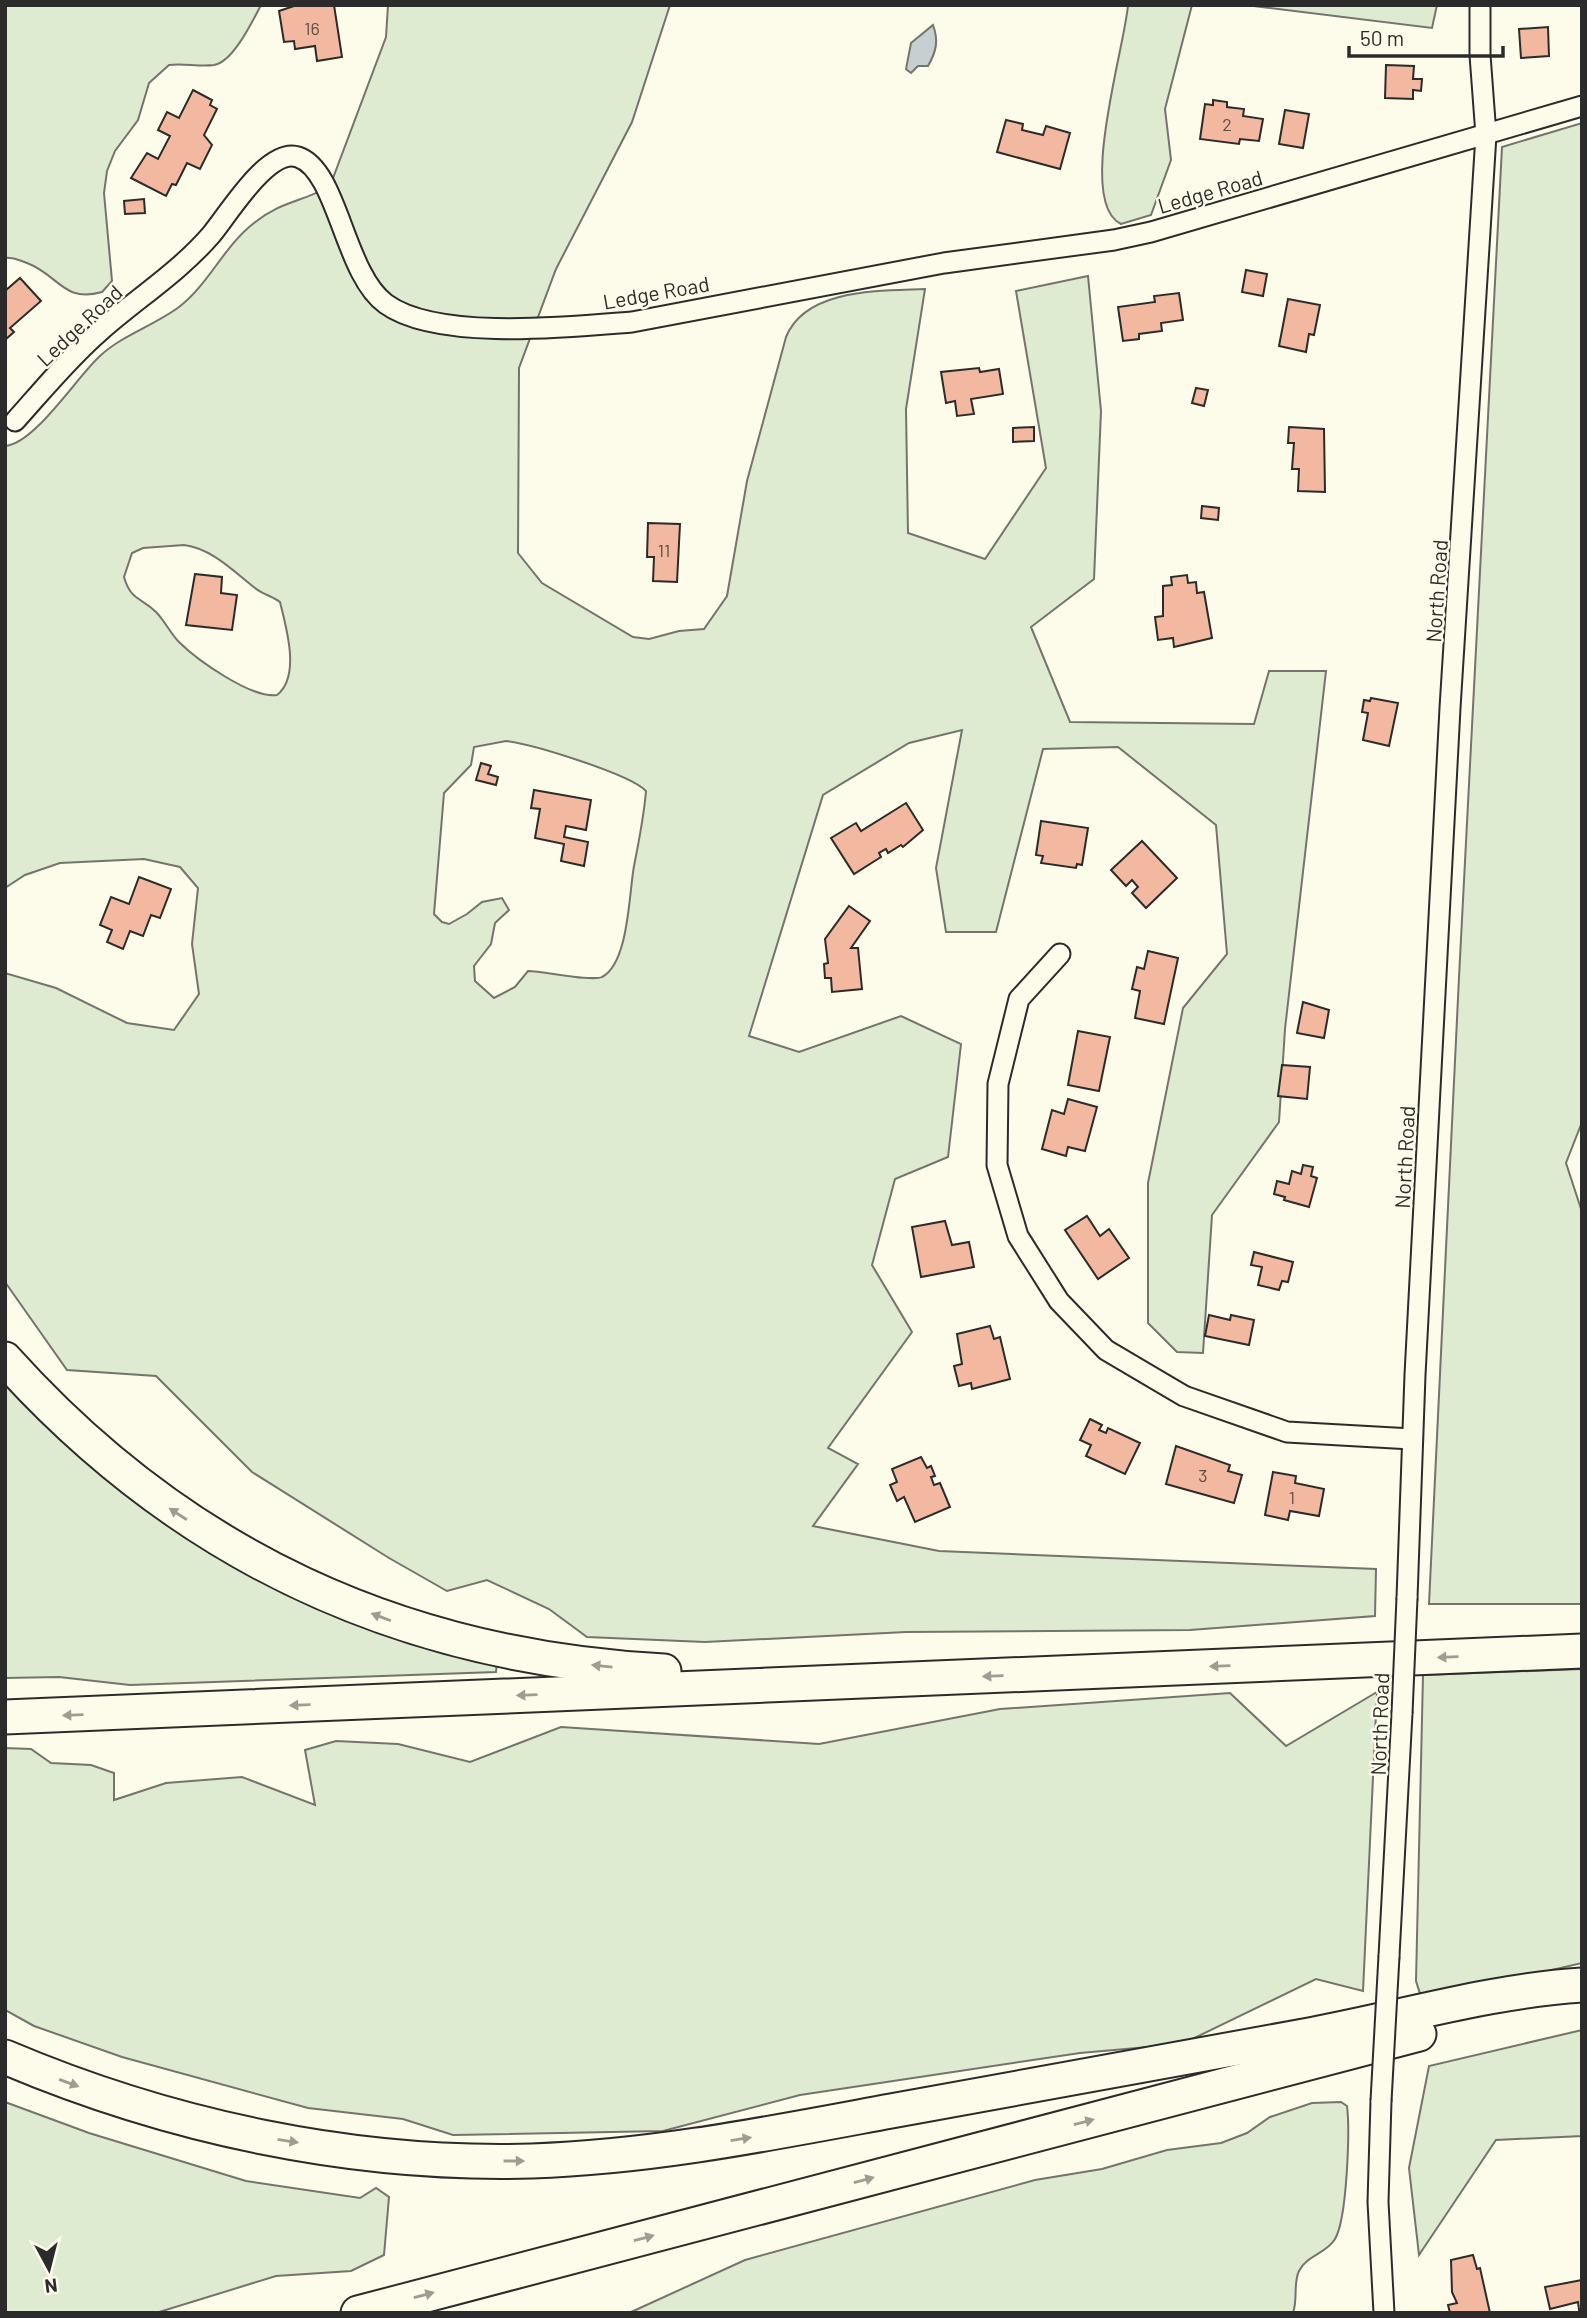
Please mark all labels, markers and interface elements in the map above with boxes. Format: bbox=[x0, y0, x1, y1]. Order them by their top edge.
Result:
scale bar bbox=[1349, 14, 1503, 58]
house number: 16 bbox=[304, 17, 320, 39]
text: 50 m bbox=[1360, 25, 1404, 50]
house number: 2 bbox=[1222, 113, 1232, 135]
street label: Ledge Road bbox=[1155, 164, 1265, 218]
street label: Ledge Road bbox=[601, 270, 711, 314]
street label: Ledge Road bbox=[31, 279, 127, 371]
house number: 11 bbox=[658, 539, 670, 561]
street label: North Road bbox=[1420, 539, 1452, 643]
street label: North Road bbox=[1389, 1105, 1419, 1209]
house number: 3 bbox=[1198, 1464, 1208, 1486]
house number: 1 bbox=[1289, 1486, 1295, 1508]
one-way arrow bbox=[169, 1507, 188, 1520]
one-way arrow bbox=[370, 1611, 391, 1622]
one-way arrow bbox=[1436, 1651, 1458, 1662]
one-way arrow bbox=[591, 1660, 613, 1671]
one-way arrow bbox=[1209, 1661, 1231, 1672]
one-way arrow bbox=[982, 1670, 1004, 1681]
street label: North Road bbox=[1365, 1672, 1393, 1776]
one-way arrow bbox=[516, 1690, 538, 1701]
one-way arrow bbox=[289, 1699, 311, 1710]
one-way arrow bbox=[61, 1709, 83, 1720]
one-way arrow bbox=[58, 2077, 79, 2088]
one-way arrow bbox=[1074, 2116, 1096, 2127]
one-way arrow bbox=[730, 2133, 752, 2144]
one-way arrow bbox=[277, 2136, 299, 2147]
one-way arrow bbox=[504, 2155, 526, 2167]
one-way arrow bbox=[854, 2174, 876, 2185]
one-way arrow bbox=[634, 2232, 656, 2243]
north arrow bbox=[14, 2234, 84, 2304]
text: N bbox=[43, 2274, 59, 2299]
one-way arrow bbox=[414, 2290, 435, 2300]

